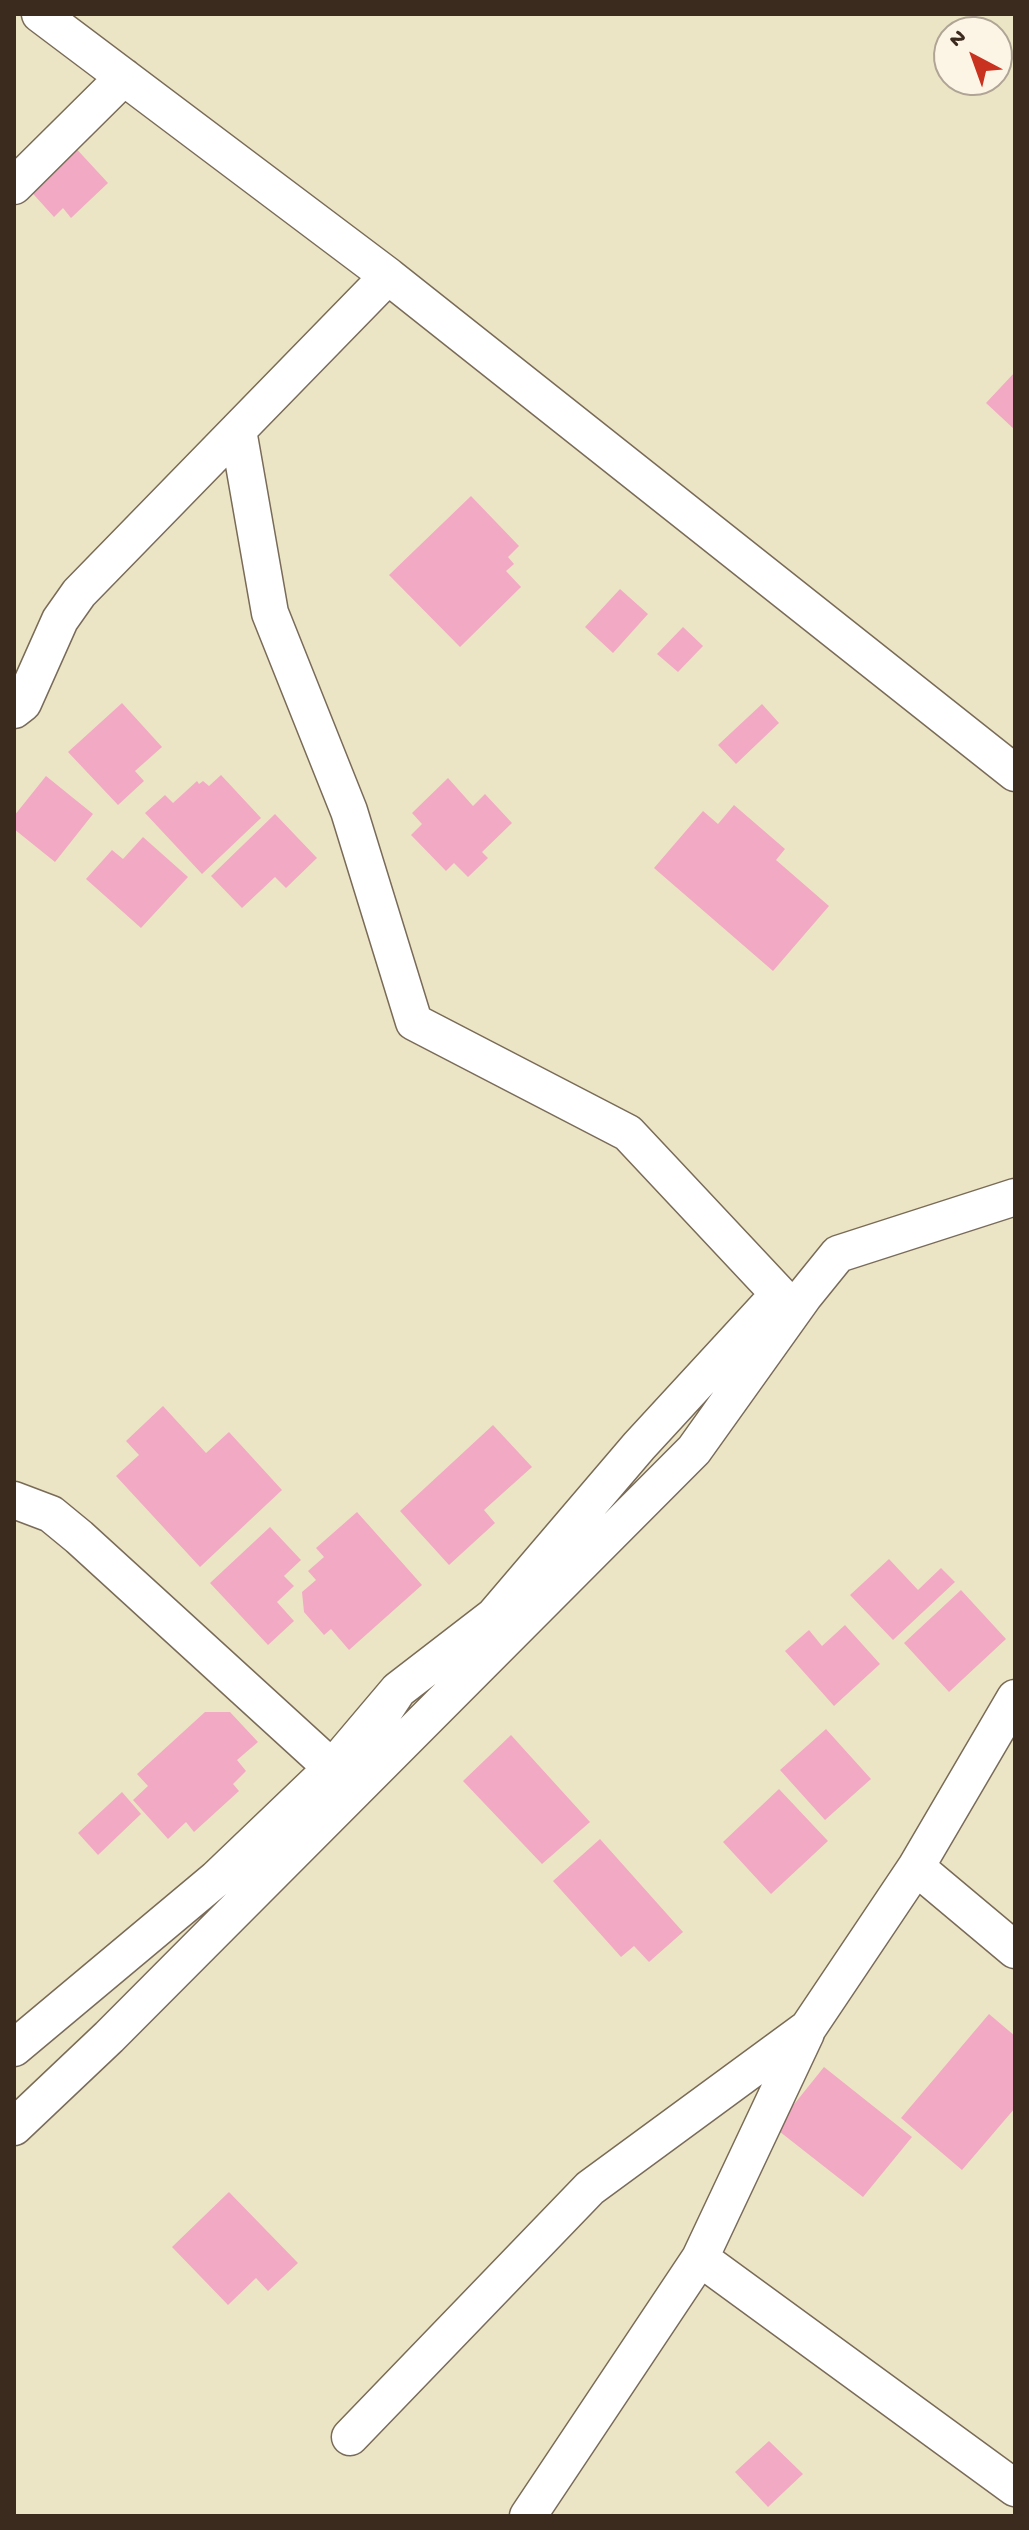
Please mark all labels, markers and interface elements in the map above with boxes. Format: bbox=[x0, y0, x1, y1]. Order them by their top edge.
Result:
north arrow bbox=[933, 16, 1013, 96]
text: N bbox=[945, 25, 973, 54]

